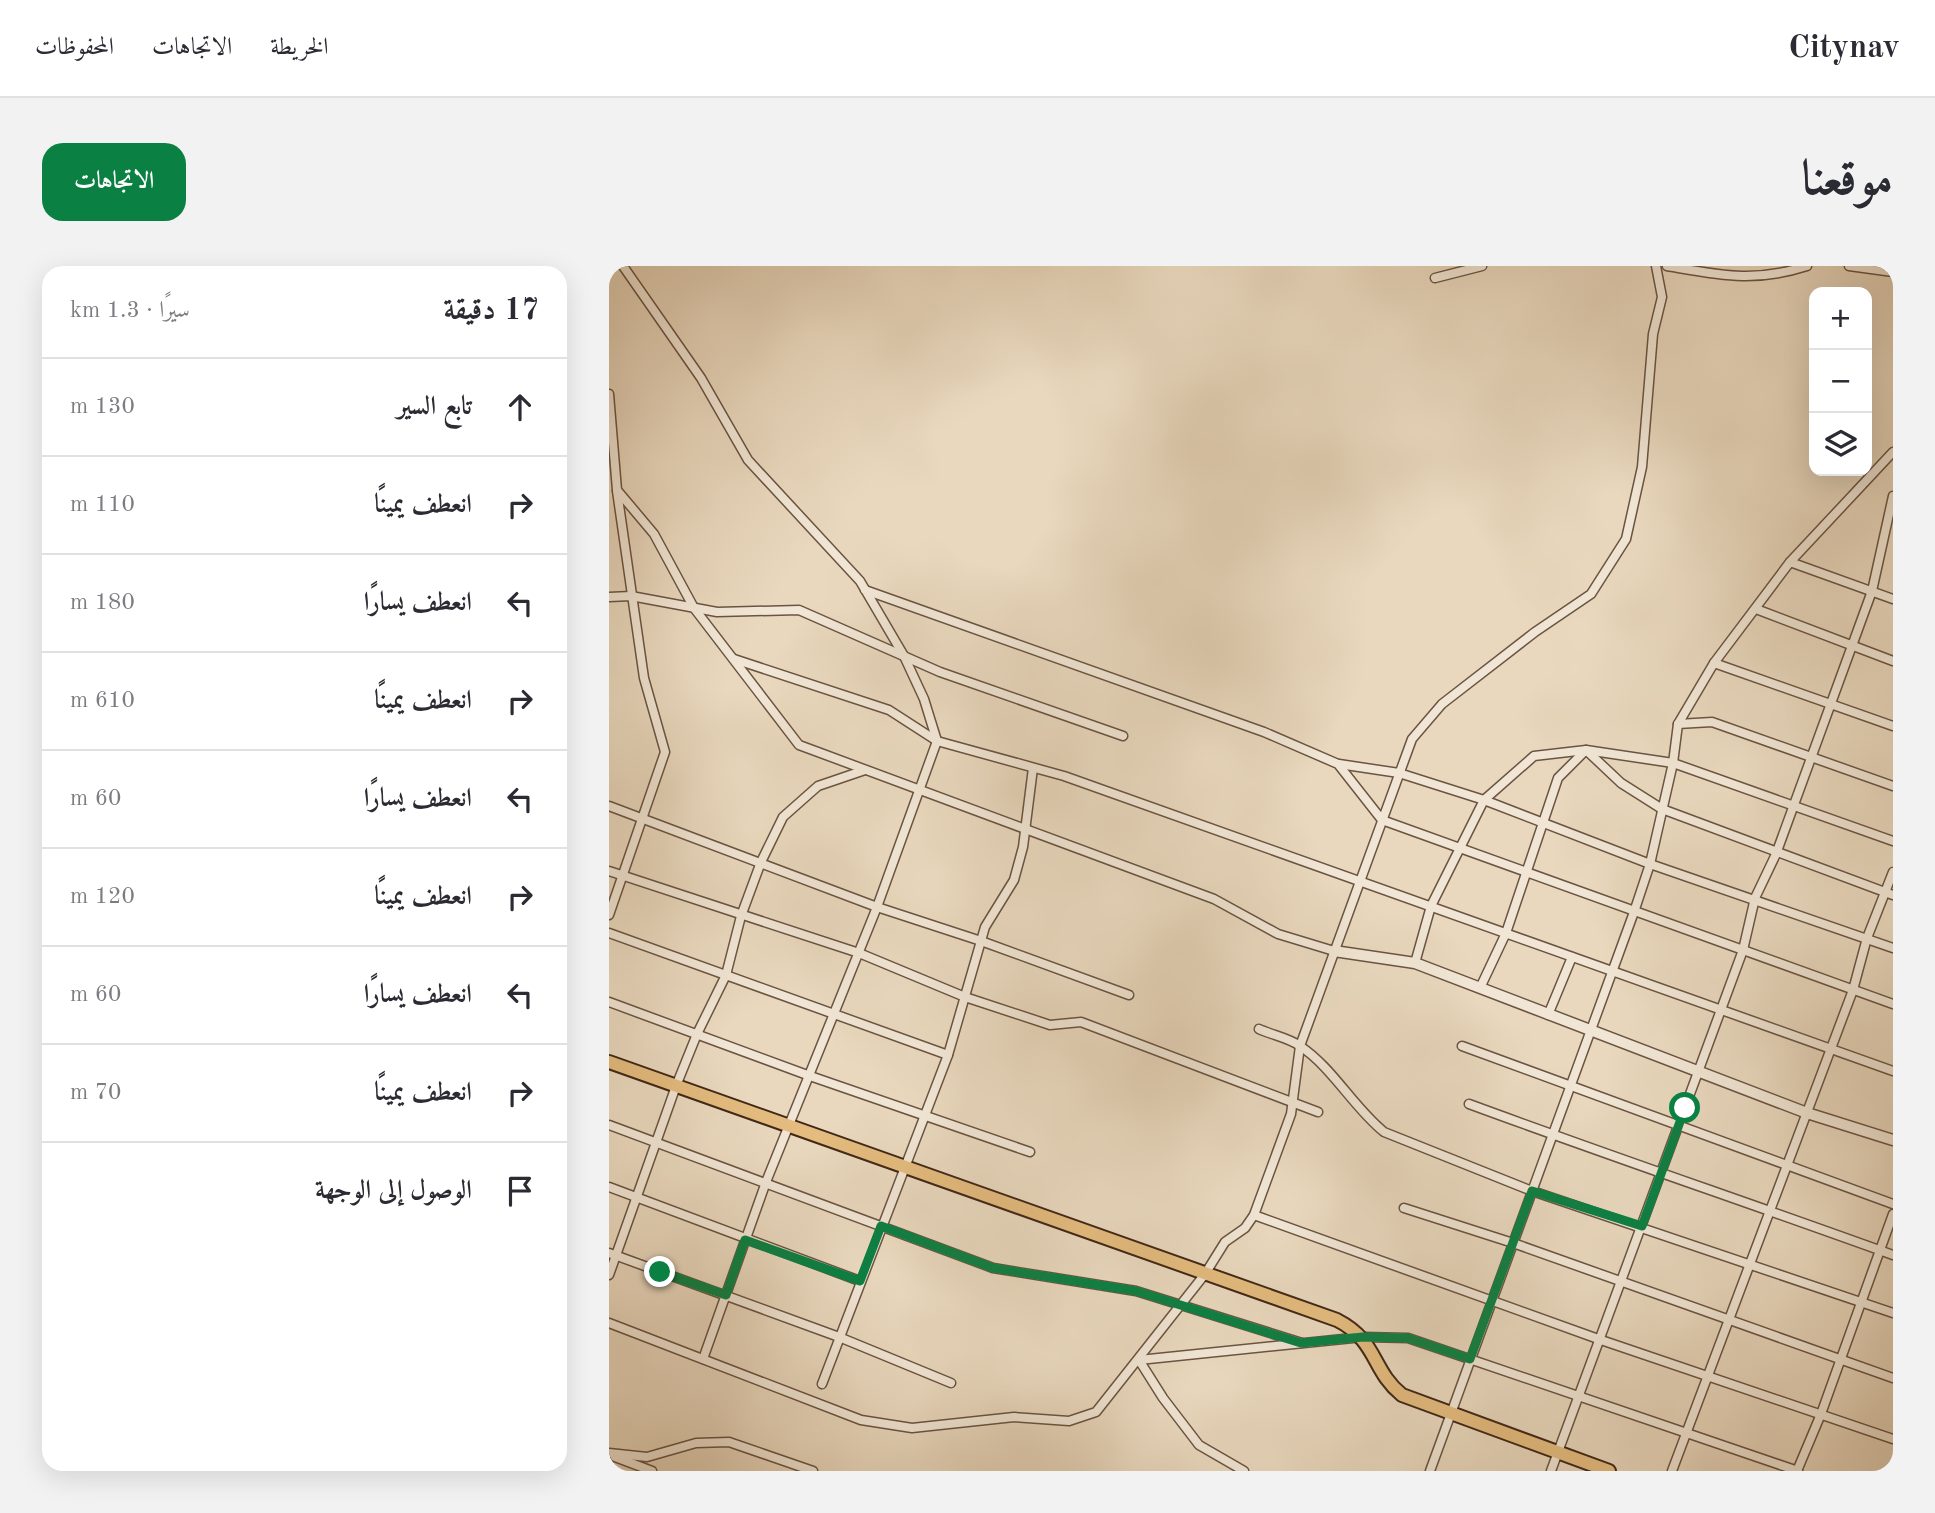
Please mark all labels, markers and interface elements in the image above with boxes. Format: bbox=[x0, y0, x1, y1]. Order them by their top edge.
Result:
text: Citynav bbox=[1788, 32, 1900, 65]
text: المحفوظات bbox=[35, 36, 114, 60]
text: الاتجاهات bbox=[152, 36, 232, 60]
text: الخريطة bbox=[270, 36, 329, 60]
button: الاتجاهات bbox=[42, 143, 186, 221]
text: موقعنا bbox=[1801, 157, 1893, 206]
map controls bbox=[1809, 287, 1872, 476]
button: + bbox=[1809, 287, 1872, 350]
text: 17 دقيقة bbox=[443, 296, 539, 326]
text: سيرًا · 1.3 km bbox=[70, 299, 190, 322]
button: − bbox=[1809, 350, 1872, 413]
icon: ahead bbox=[501, 388, 539, 426]
text: تابع السير bbox=[397, 394, 472, 420]
text: 130 m bbox=[70, 395, 135, 418]
button: layers bbox=[1809, 413, 1872, 476]
icon: right bbox=[501, 486, 539, 524]
text: انعطف يمينًا bbox=[374, 492, 472, 518]
text: 110 m bbox=[70, 493, 135, 516]
icon: left bbox=[501, 584, 539, 622]
text: انعطف يسارًا bbox=[364, 590, 472, 616]
text: 180 m bbox=[70, 591, 135, 614]
icon: right bbox=[501, 682, 539, 720]
text: انعطف يمينًا bbox=[374, 688, 472, 714]
text: 610 m bbox=[70, 689, 135, 712]
icon: left bbox=[501, 780, 539, 818]
text: انعطف يسارًا bbox=[364, 786, 472, 812]
text: 60 m bbox=[70, 787, 121, 810]
icon: right bbox=[501, 878, 539, 916]
text: انعطف يمينًا bbox=[374, 884, 472, 910]
text: 120 m bbox=[70, 885, 135, 908]
icon: left bbox=[501, 976, 539, 1014]
text: انعطف يسارًا bbox=[364, 982, 472, 1008]
text: 60 m bbox=[70, 983, 121, 1006]
icon: right bbox=[501, 1074, 539, 1112]
text: انعطف يمينًا bbox=[374, 1080, 472, 1106]
text: 70 m bbox=[70, 1081, 121, 1104]
route start bbox=[1669, 1092, 1700, 1123]
icon: arrive bbox=[501, 1172, 539, 1210]
text: الوصول إلى الوجهة bbox=[315, 1178, 472, 1204]
route end bbox=[644, 1256, 675, 1287]

